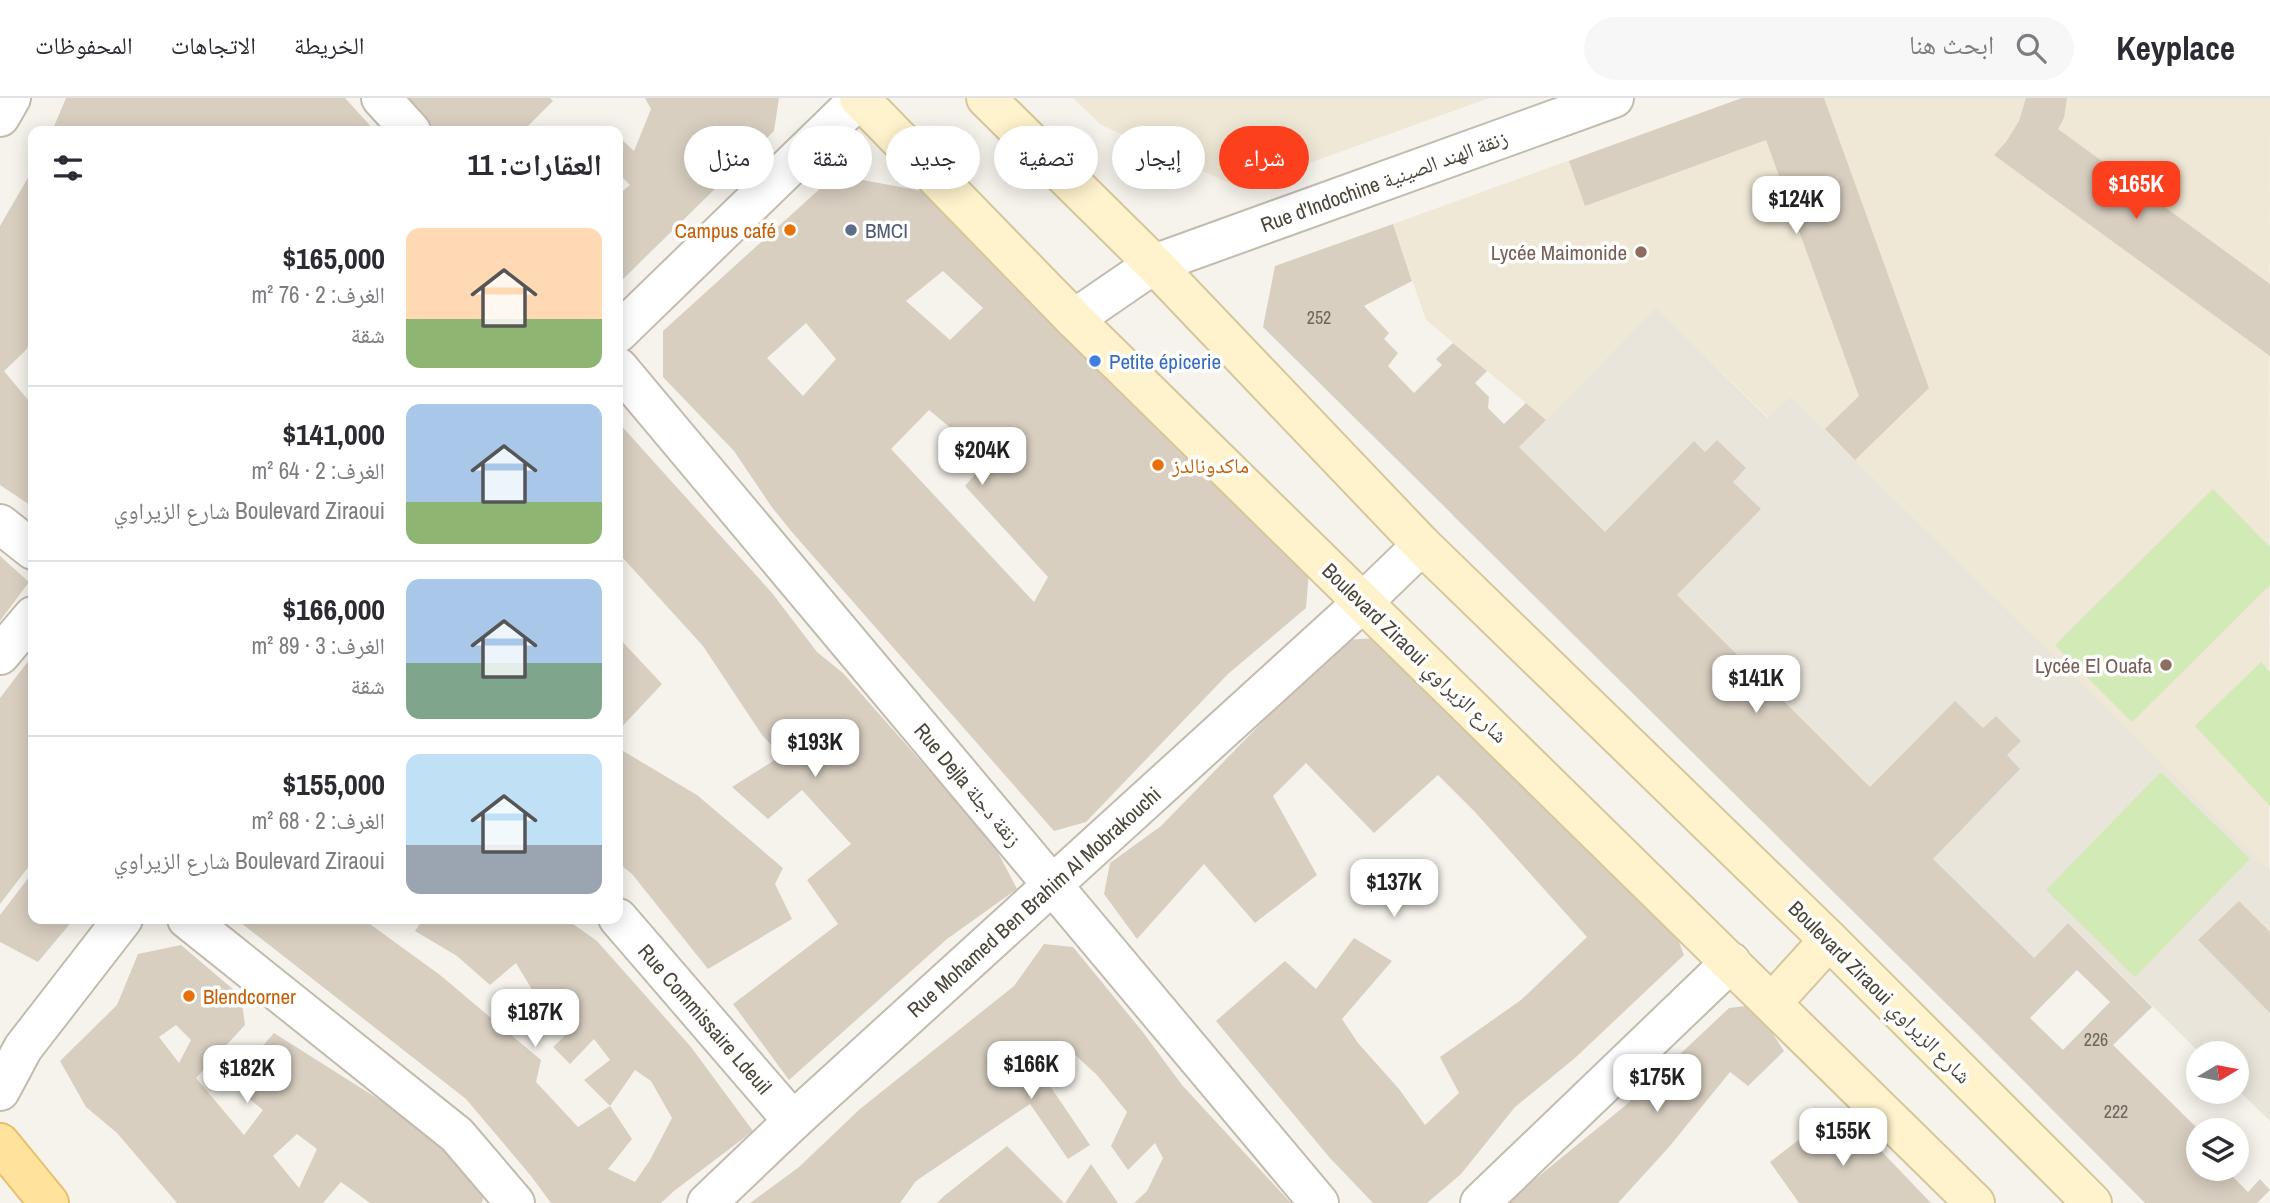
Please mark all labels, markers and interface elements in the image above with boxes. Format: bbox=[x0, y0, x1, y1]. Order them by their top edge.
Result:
search box bbox=[1584, 17, 2074, 80]
text: Keyplace bbox=[2116, 26, 2235, 70]
text: ابحث هنا bbox=[1909, 27, 1994, 62]
text: المحفوظات bbox=[35, 29, 133, 61]
text: الاتجاهات bbox=[171, 29, 256, 61]
text: الخريطة bbox=[294, 29, 365, 61]
icon: search bbox=[2012, 29, 2050, 67]
street label: Rue d'Indochine زنقة الهند الصينية bbox=[1256, 123, 1512, 239]
chip: منزل bbox=[684, 126, 774, 189]
chip: شقة bbox=[788, 126, 872, 189]
chip: جديد bbox=[886, 126, 980, 189]
chip: تصفية bbox=[994, 126, 1098, 189]
chip: إيجار bbox=[1112, 126, 1205, 189]
chip: شراء bbox=[1219, 126, 1309, 189]
text: العقارات: 11 bbox=[467, 144, 602, 184]
icon: filters bbox=[49, 149, 87, 187]
pin: $165K bbox=[2087, 162, 2185, 221]
text: $165K bbox=[2108, 168, 2164, 199]
pin: $124K bbox=[1747, 176, 1845, 236]
text: $124K bbox=[1768, 183, 1824, 214]
place label: Campus café bbox=[675, 216, 776, 245]
place label: BMCI bbox=[865, 216, 908, 245]
marker: Campus café bbox=[782, 222, 798, 238]
marker: BMCI bbox=[843, 222, 859, 238]
text: $165,000 bbox=[282, 238, 385, 278]
place label: Lycée Maimonide bbox=[1491, 238, 1627, 267]
marker: Lycée Maimonide bbox=[1633, 244, 1649, 260]
icon: home bbox=[462, 256, 546, 340]
text: الغرف: 2 · 76 m² bbox=[251, 279, 385, 310]
house number: 252 bbox=[1307, 305, 1331, 330]
text: شقة bbox=[351, 319, 385, 350]
place label: Petite épicerie bbox=[1109, 347, 1221, 376]
marker: Petite épicerie bbox=[1087, 353, 1103, 369]
text: $141,000 bbox=[282, 414, 385, 454]
pin: $204K bbox=[933, 428, 1031, 487]
icon: home bbox=[462, 432, 546, 516]
text: $204K bbox=[954, 434, 1010, 465]
place label: ماكدونالدز bbox=[1171, 451, 1249, 480]
text: الغرف: 2 · 64 m² bbox=[251, 455, 385, 486]
marker: ماكدونالدز bbox=[1150, 457, 1166, 473]
text: Boulevard Ziraoui شارع الزيراوي bbox=[114, 495, 385, 526]
street label: Boulevard Ziraoui شارع الزيراوي bbox=[1314, 556, 1514, 751]
text: $166,000 bbox=[282, 589, 385, 629]
icon: home bbox=[462, 607, 546, 691]
text: الغرف: 3 · 89 m² bbox=[251, 630, 385, 661]
place label: Lycée El Ouafa bbox=[2035, 651, 2152, 680]
pin: $141K bbox=[1707, 656, 1805, 715]
marker: Lycée El Ouafa bbox=[2158, 657, 2174, 673]
text: $141K bbox=[1728, 662, 1784, 693]
text: شقة bbox=[351, 670, 385, 701]
street label: Rue Dejla زنقة دجلة bbox=[908, 717, 1028, 853]
pin: $193K bbox=[766, 720, 864, 779]
text: $193K bbox=[787, 726, 843, 757]
text: $155,000 bbox=[282, 764, 385, 804]
street label: Rue Mohamed Ben Brahim Al Mobrakouchi bbox=[901, 780, 1167, 1024]
icon: home bbox=[462, 782, 546, 866]
text: الغرف: 2 · 68 m² bbox=[251, 805, 385, 836]
text: Boulevard Ziraoui شارع الزيراوي bbox=[114, 845, 385, 876]
pin: $137K bbox=[1345, 860, 1443, 919]
text: $137K bbox=[1366, 866, 1422, 897]
street label: Boulevard Ziraoui شارع الزيراوي bbox=[1780, 894, 1978, 1092]
street label: Rue Commissaire Ldeuil bbox=[632, 938, 778, 1100]
place label: Blendcorner bbox=[203, 982, 296, 1011]
marker: Blendcorner bbox=[181, 988, 197, 1004]
pin: $187K bbox=[486, 990, 584, 1049]
text: $187K bbox=[507, 996, 563, 1027]
house number: 226 bbox=[2084, 1027, 2108, 1052]
north arrow bbox=[2186, 1041, 2249, 1104]
map controls bbox=[2186, 1041, 2249, 1181]
pin: $166K bbox=[982, 1042, 1080, 1101]
pin: $182K bbox=[198, 1046, 296, 1105]
text: $166K bbox=[1003, 1048, 1059, 1079]
text: $182K bbox=[219, 1052, 275, 1083]
pin: $175K bbox=[1608, 1054, 1706, 1114]
text: $175K bbox=[1629, 1061, 1685, 1092]
house number: 222 bbox=[2104, 1099, 2128, 1124]
pin: $155K bbox=[1794, 1108, 1892, 1168]
text: $155K bbox=[1815, 1115, 1871, 1146]
button: layers bbox=[2186, 1118, 2249, 1181]

